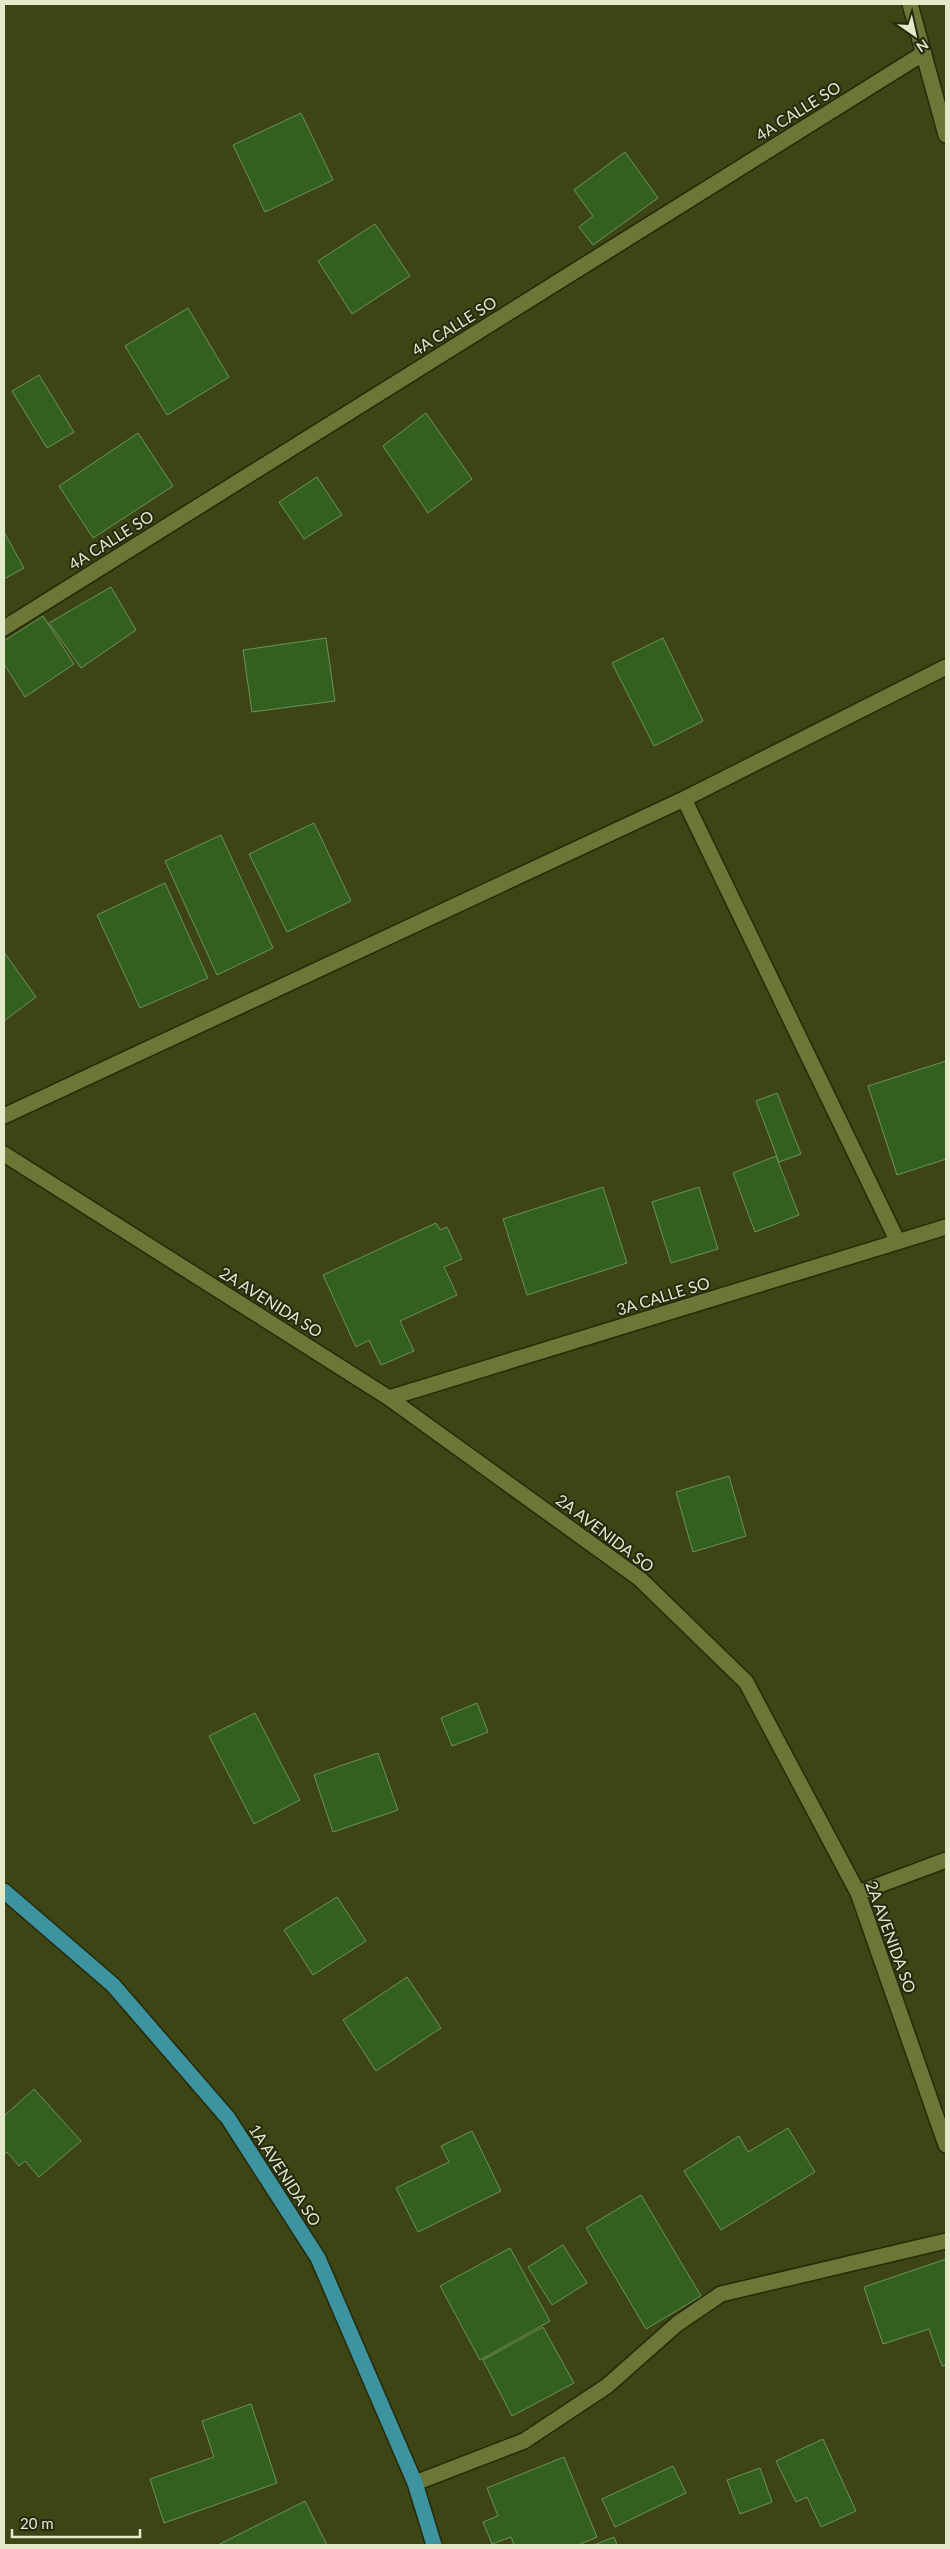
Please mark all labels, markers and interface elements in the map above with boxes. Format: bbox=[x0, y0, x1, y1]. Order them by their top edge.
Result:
north arrow bbox=[890, 10, 940, 60]
text: N bbox=[913, 36, 932, 56]
street label: 4A CALLE SO bbox=[752, 77, 844, 144]
street label: 4A CALLE SO bbox=[408, 292, 500, 359]
street label: 4A CALLE SO bbox=[65, 506, 157, 573]
street label: 2A AVENIDA SO bbox=[216, 1262, 326, 1341]
street label: 3A CALLE SO bbox=[614, 1272, 712, 1319]
street label: 2A AVENIDA SO bbox=[553, 1490, 658, 1576]
street label: 2A AVENIDA SO bbox=[862, 1878, 921, 1996]
street label: 1A AVENIDA SO bbox=[245, 2120, 326, 2229]
scale bar bbox=[12, 2506, 140, 2538]
text: 20 m bbox=[20, 2514, 54, 2532]

